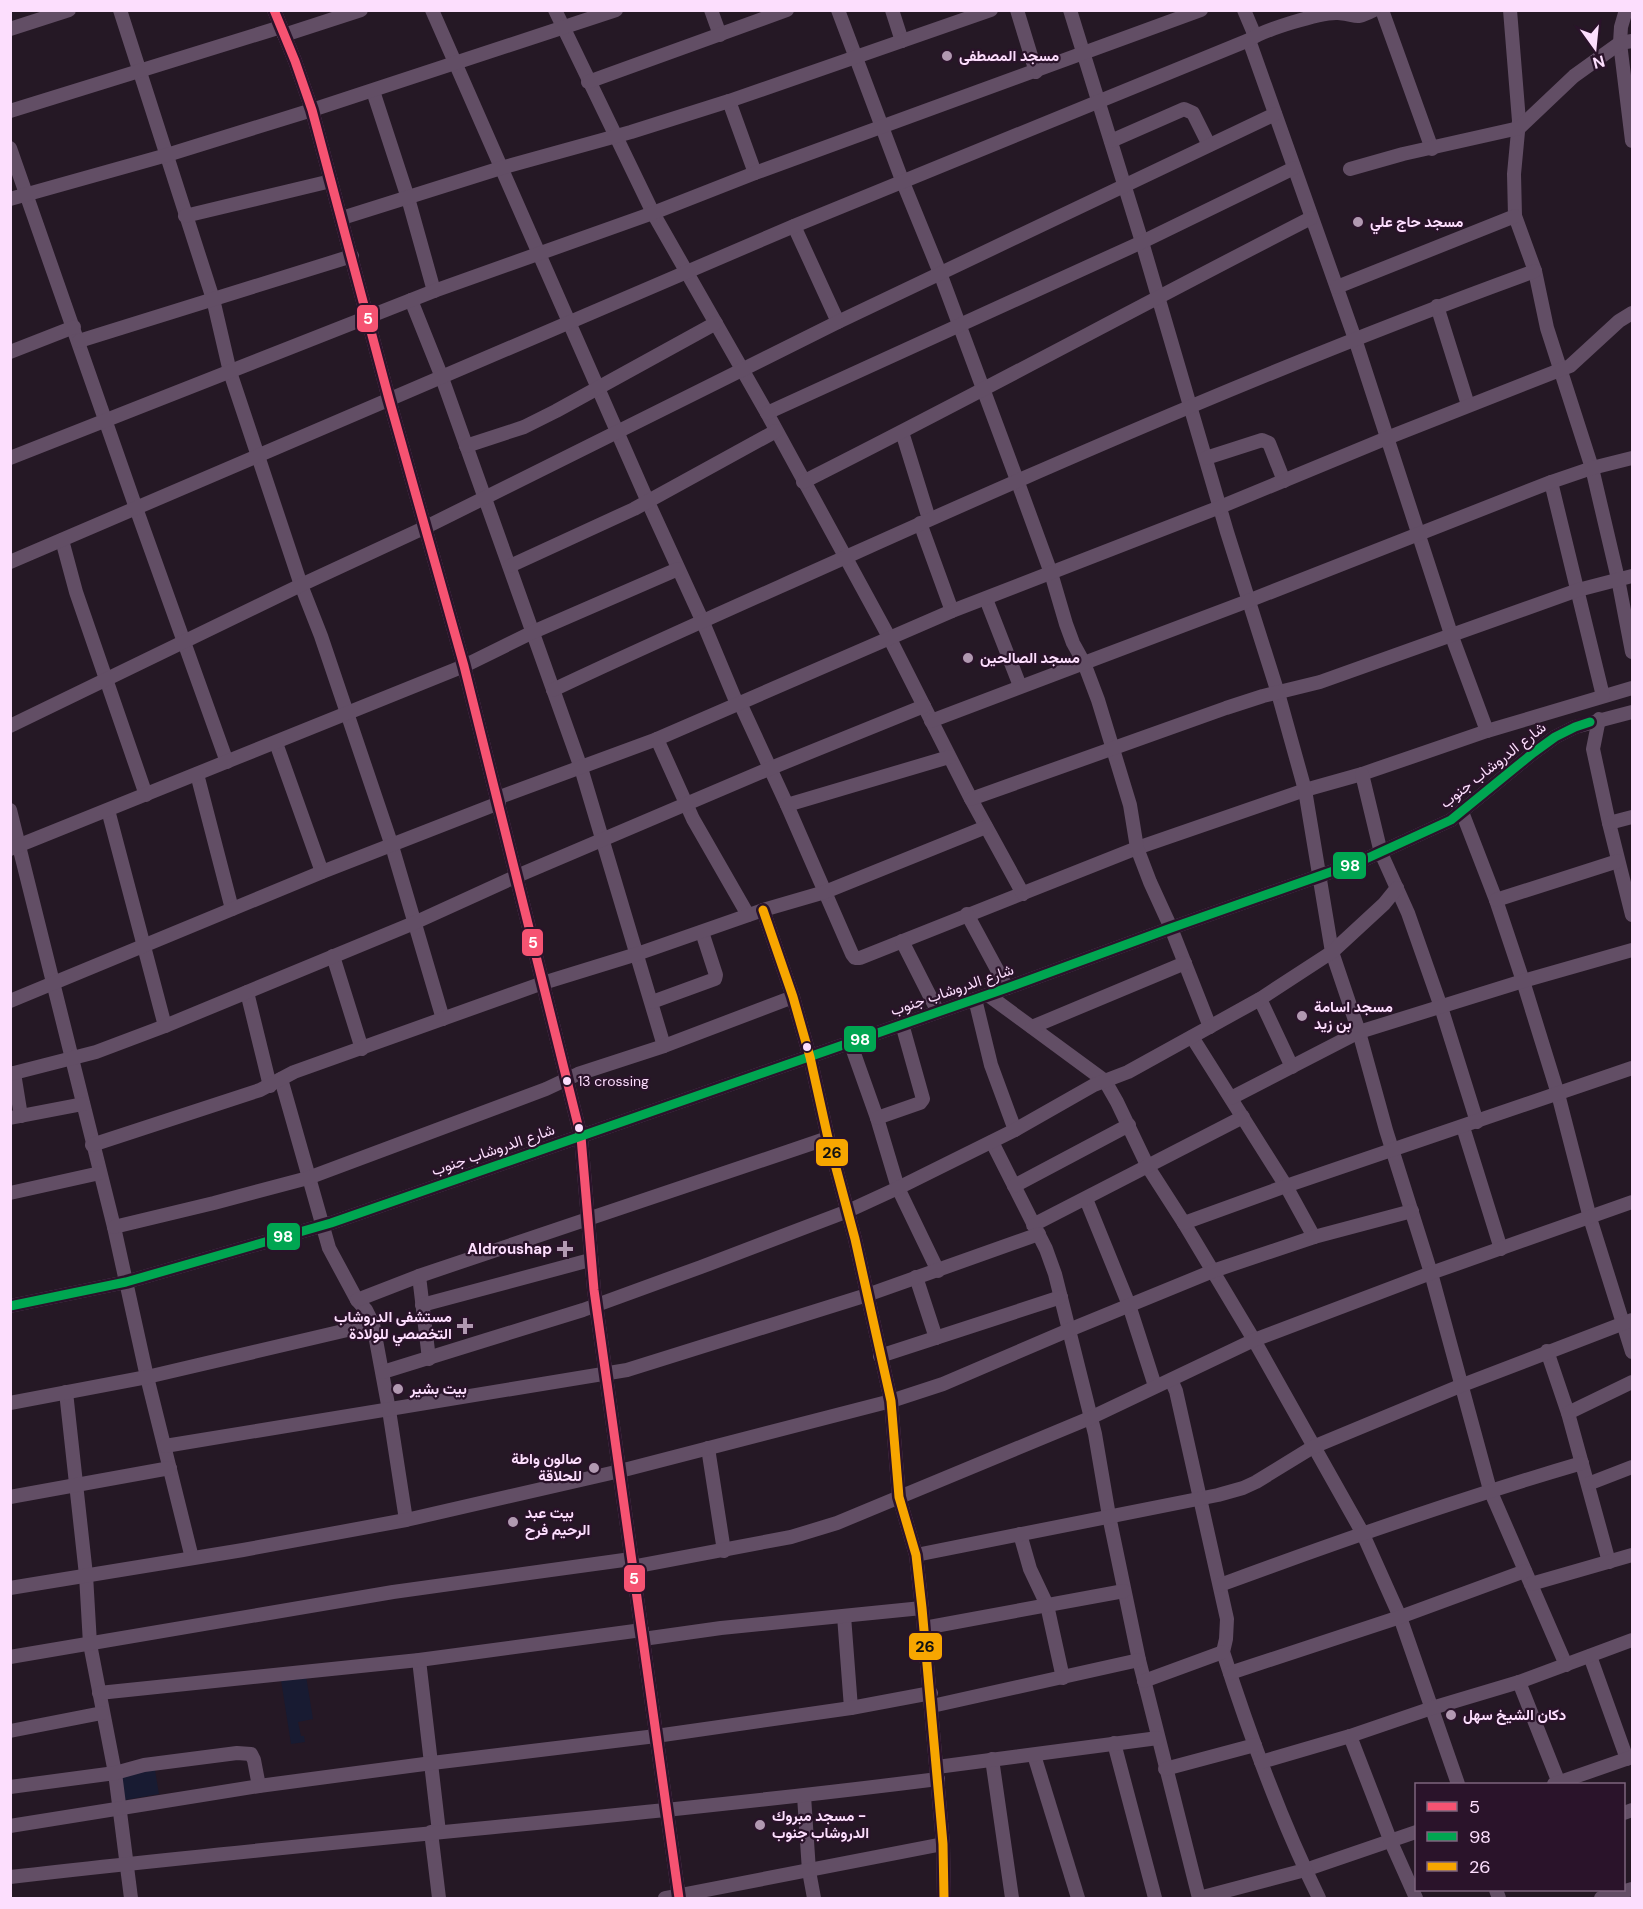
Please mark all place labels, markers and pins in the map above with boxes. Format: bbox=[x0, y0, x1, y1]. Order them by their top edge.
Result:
place label: مسجد المصطفى bbox=[959, 46, 1059, 66]
marker: مسجد المصطفى bbox=[940, 49, 954, 63]
place label: مسجد حاج علي bbox=[1370, 212, 1463, 235]
marker: مسجد حاج علي bbox=[1351, 215, 1365, 229]
place label: مسجد الصالحين bbox=[980, 648, 1080, 668]
marker: مسجد الصالحين bbox=[961, 651, 975, 665]
place label: مسجد اسامة بن زيد bbox=[1314, 997, 1393, 1034]
marker: مسجد اسامة بن زيد bbox=[1295, 1009, 1309, 1023]
unlabelled marker bbox=[801, 1041, 813, 1053]
place label: 13 crossing bbox=[578, 1072, 649, 1090]
marker: 13 crossing bbox=[561, 1075, 573, 1087]
unlabelled marker bbox=[573, 1122, 585, 1134]
place label: Aldroushap bbox=[467, 1239, 552, 1259]
marker: Aldroushap bbox=[556, 1240, 574, 1258]
place label: مستشفى الدروشاب التخصصي للولادة bbox=[334, 1307, 452, 1347]
marker: مستشفى الدروشاب التخصصي للولادة bbox=[456, 1317, 474, 1335]
place label: بيت بشير bbox=[409, 1379, 467, 1399]
marker: بيت بشير bbox=[391, 1382, 405, 1396]
place label: صالون واطة للحلاقة bbox=[511, 1449, 582, 1486]
marker: صالون واطة للحلاقة bbox=[587, 1461, 601, 1475]
place label: بيت عبد الرحيم فرح bbox=[525, 1503, 590, 1540]
marker: بيت عبد الرحيم فرح bbox=[506, 1515, 520, 1529]
place label: دكان الشيخ سهل bbox=[1463, 1705, 1566, 1725]
marker: دكان الشيخ سهل bbox=[1444, 1708, 1458, 1722]
place label: مسجد مبروك - الدروشاب جنوب bbox=[772, 1806, 869, 1843]
marker: مسجد مبروك - الدروشاب جنوب bbox=[753, 1818, 767, 1832]

